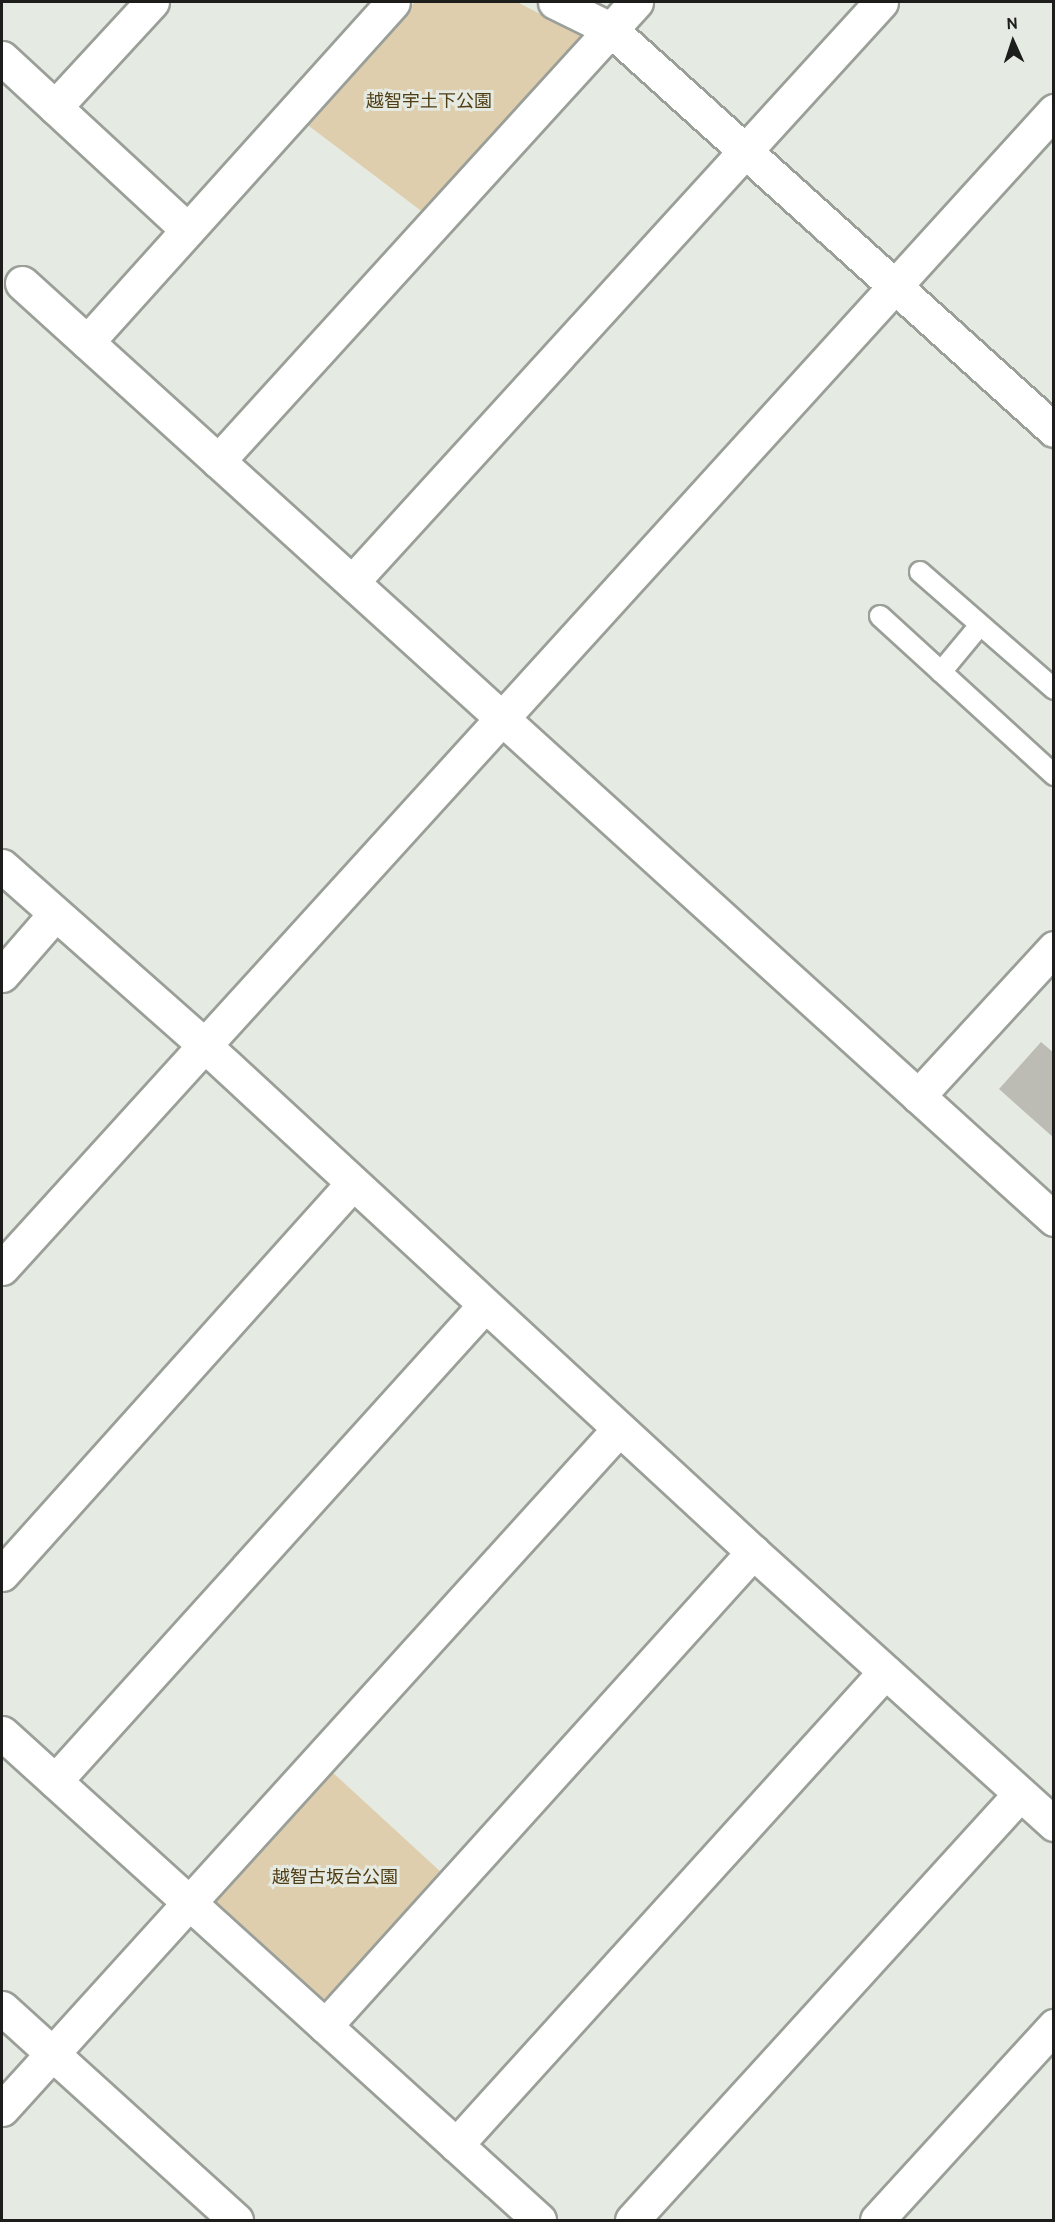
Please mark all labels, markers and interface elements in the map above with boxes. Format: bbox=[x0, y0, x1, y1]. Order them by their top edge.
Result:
north arrow bbox=[983, 12, 1043, 72]
text: N bbox=[1006, 14, 1018, 33]
park label: 越智宇土下公園 bbox=[366, 90, 492, 112]
park label: 越智古坂台公園 bbox=[272, 1866, 398, 1888]

